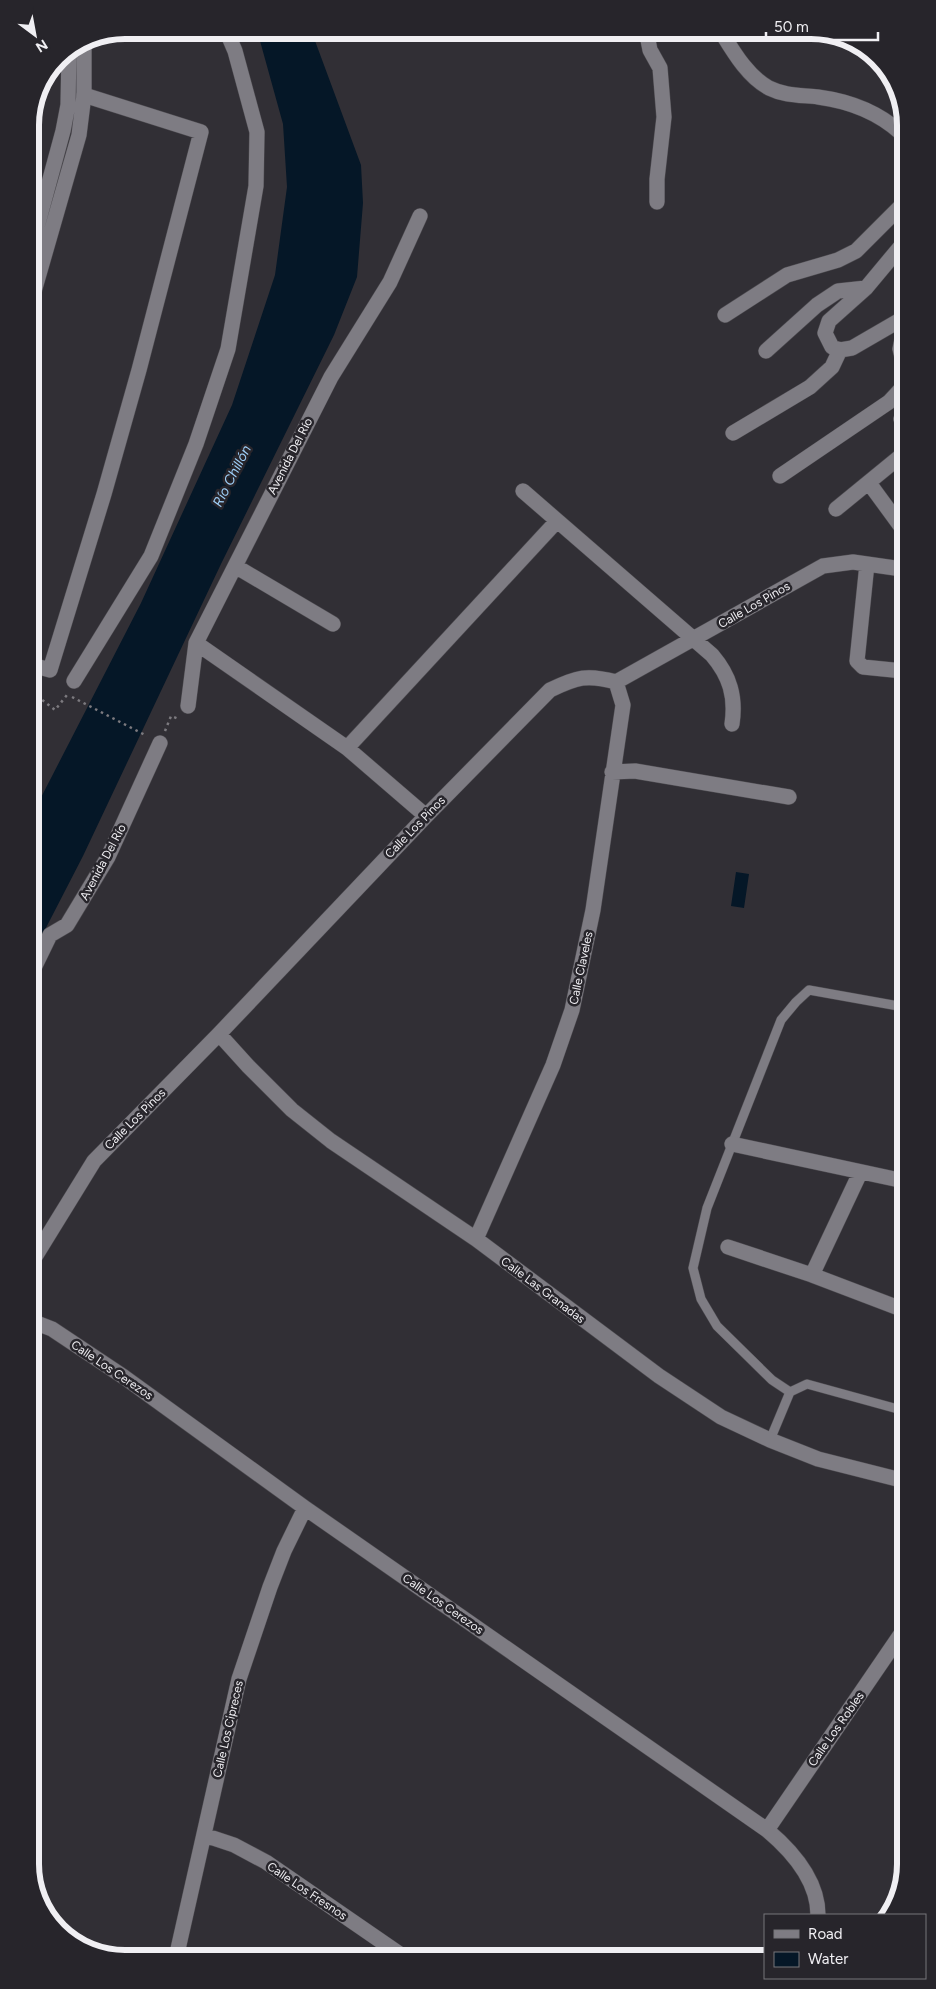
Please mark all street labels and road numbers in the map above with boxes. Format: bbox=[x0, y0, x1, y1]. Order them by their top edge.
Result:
street label: Avenida Del Río bbox=[265, 415, 315, 497]
street label: Calle Los Pinos bbox=[716, 579, 793, 631]
street label: Calle Los Pinos bbox=[382, 793, 448, 861]
street label: Avenida Del Río bbox=[77, 822, 129, 902]
street label: Calle Claveles bbox=[566, 930, 596, 1006]
street label: Calle Los Pinos bbox=[102, 1085, 169, 1152]
street label: Calle Las Granadas bbox=[498, 1254, 588, 1326]
street label: Calle Los Cerezos bbox=[68, 1337, 156, 1403]
street label: Calle Los Cerezos bbox=[400, 1571, 486, 1637]
street label: Calle Los Cipreces bbox=[210, 1679, 246, 1779]
street label: Calle Los Robles bbox=[805, 1689, 867, 1769]
street label: Calle Los Fresnos bbox=[264, 1859, 350, 1923]

